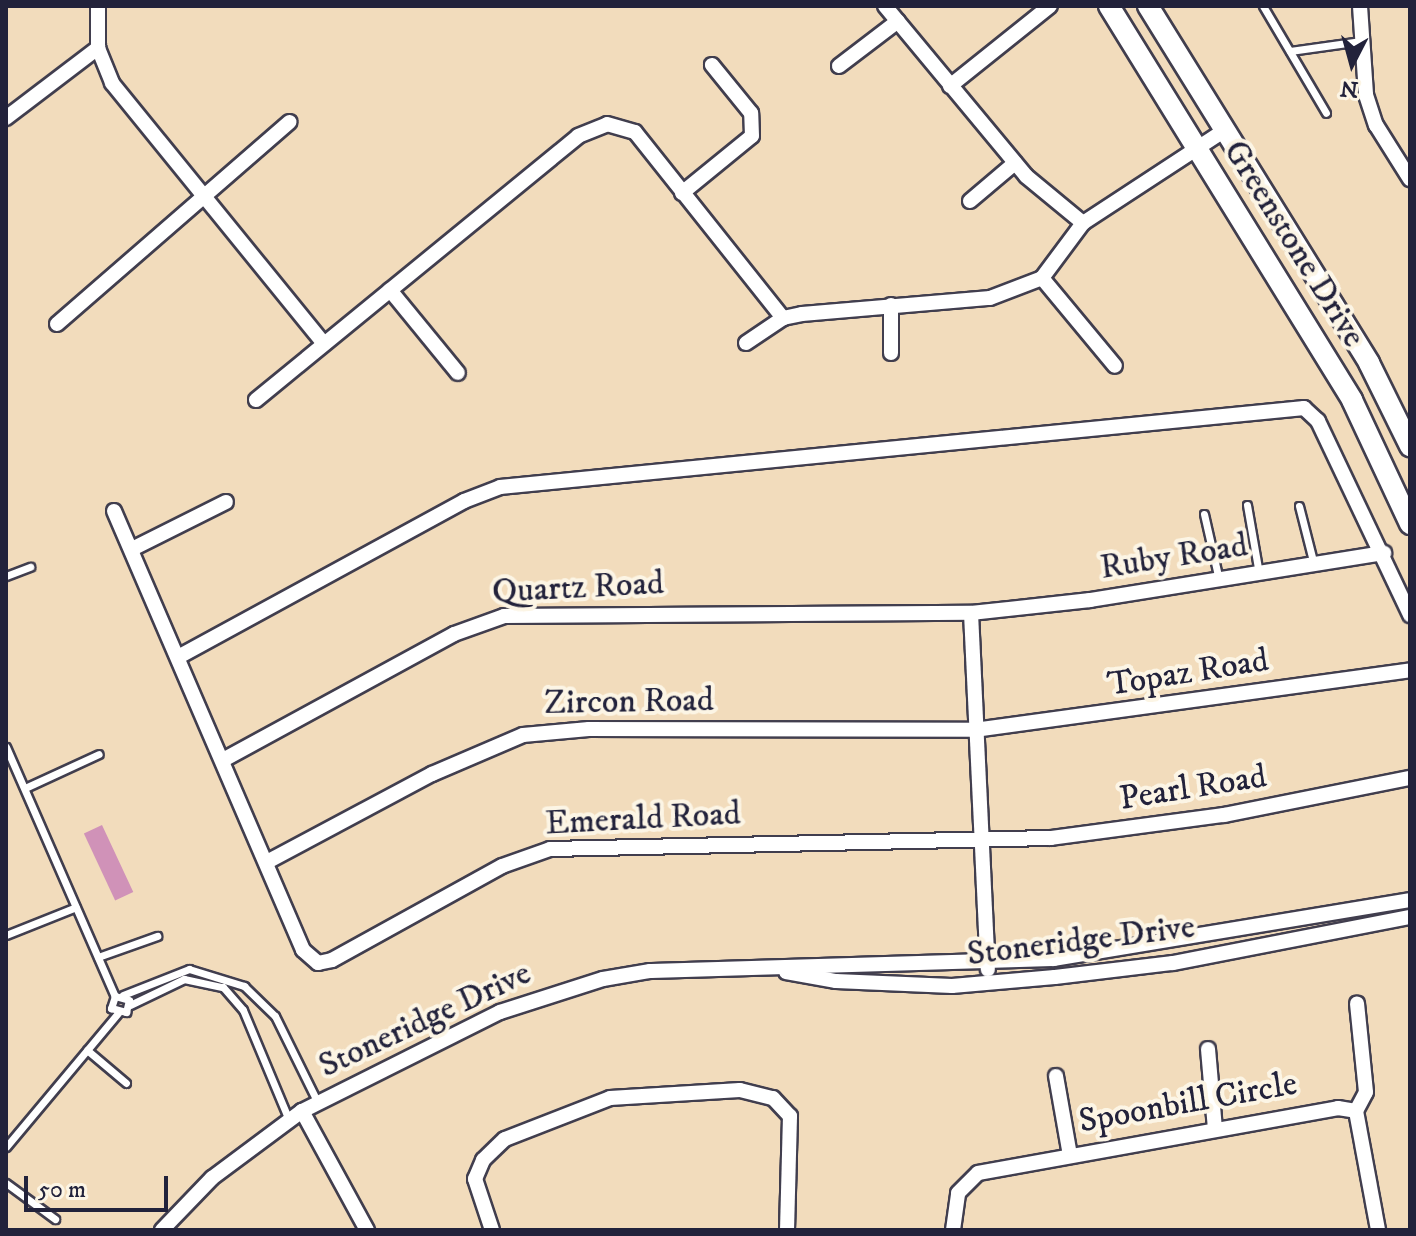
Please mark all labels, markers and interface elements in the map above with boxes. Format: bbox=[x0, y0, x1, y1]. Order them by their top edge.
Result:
north arrow bbox=[1312, 24, 1392, 104]
text: N bbox=[1339, 74, 1360, 103]
street label: Greenstone Drive bbox=[1214, 133, 1374, 355]
street label: Ruby Road bbox=[1097, 525, 1251, 589]
street label: Quartz Road bbox=[491, 563, 665, 613]
street label: Topaz Road bbox=[1105, 640, 1271, 706]
street label: Zircon Road bbox=[544, 680, 714, 724]
street label: Pearl Road bbox=[1117, 756, 1269, 820]
street label: Emerald Road bbox=[544, 794, 742, 844]
street label: Stoneridge Drive bbox=[965, 907, 1197, 975]
street label: Stoneridge Drive bbox=[313, 953, 537, 1087]
street label: Spoonbill Circle bbox=[1076, 1064, 1300, 1142]
scale bar bbox=[28, 1160, 172, 1210]
text: 50 m bbox=[38, 1175, 86, 1205]

